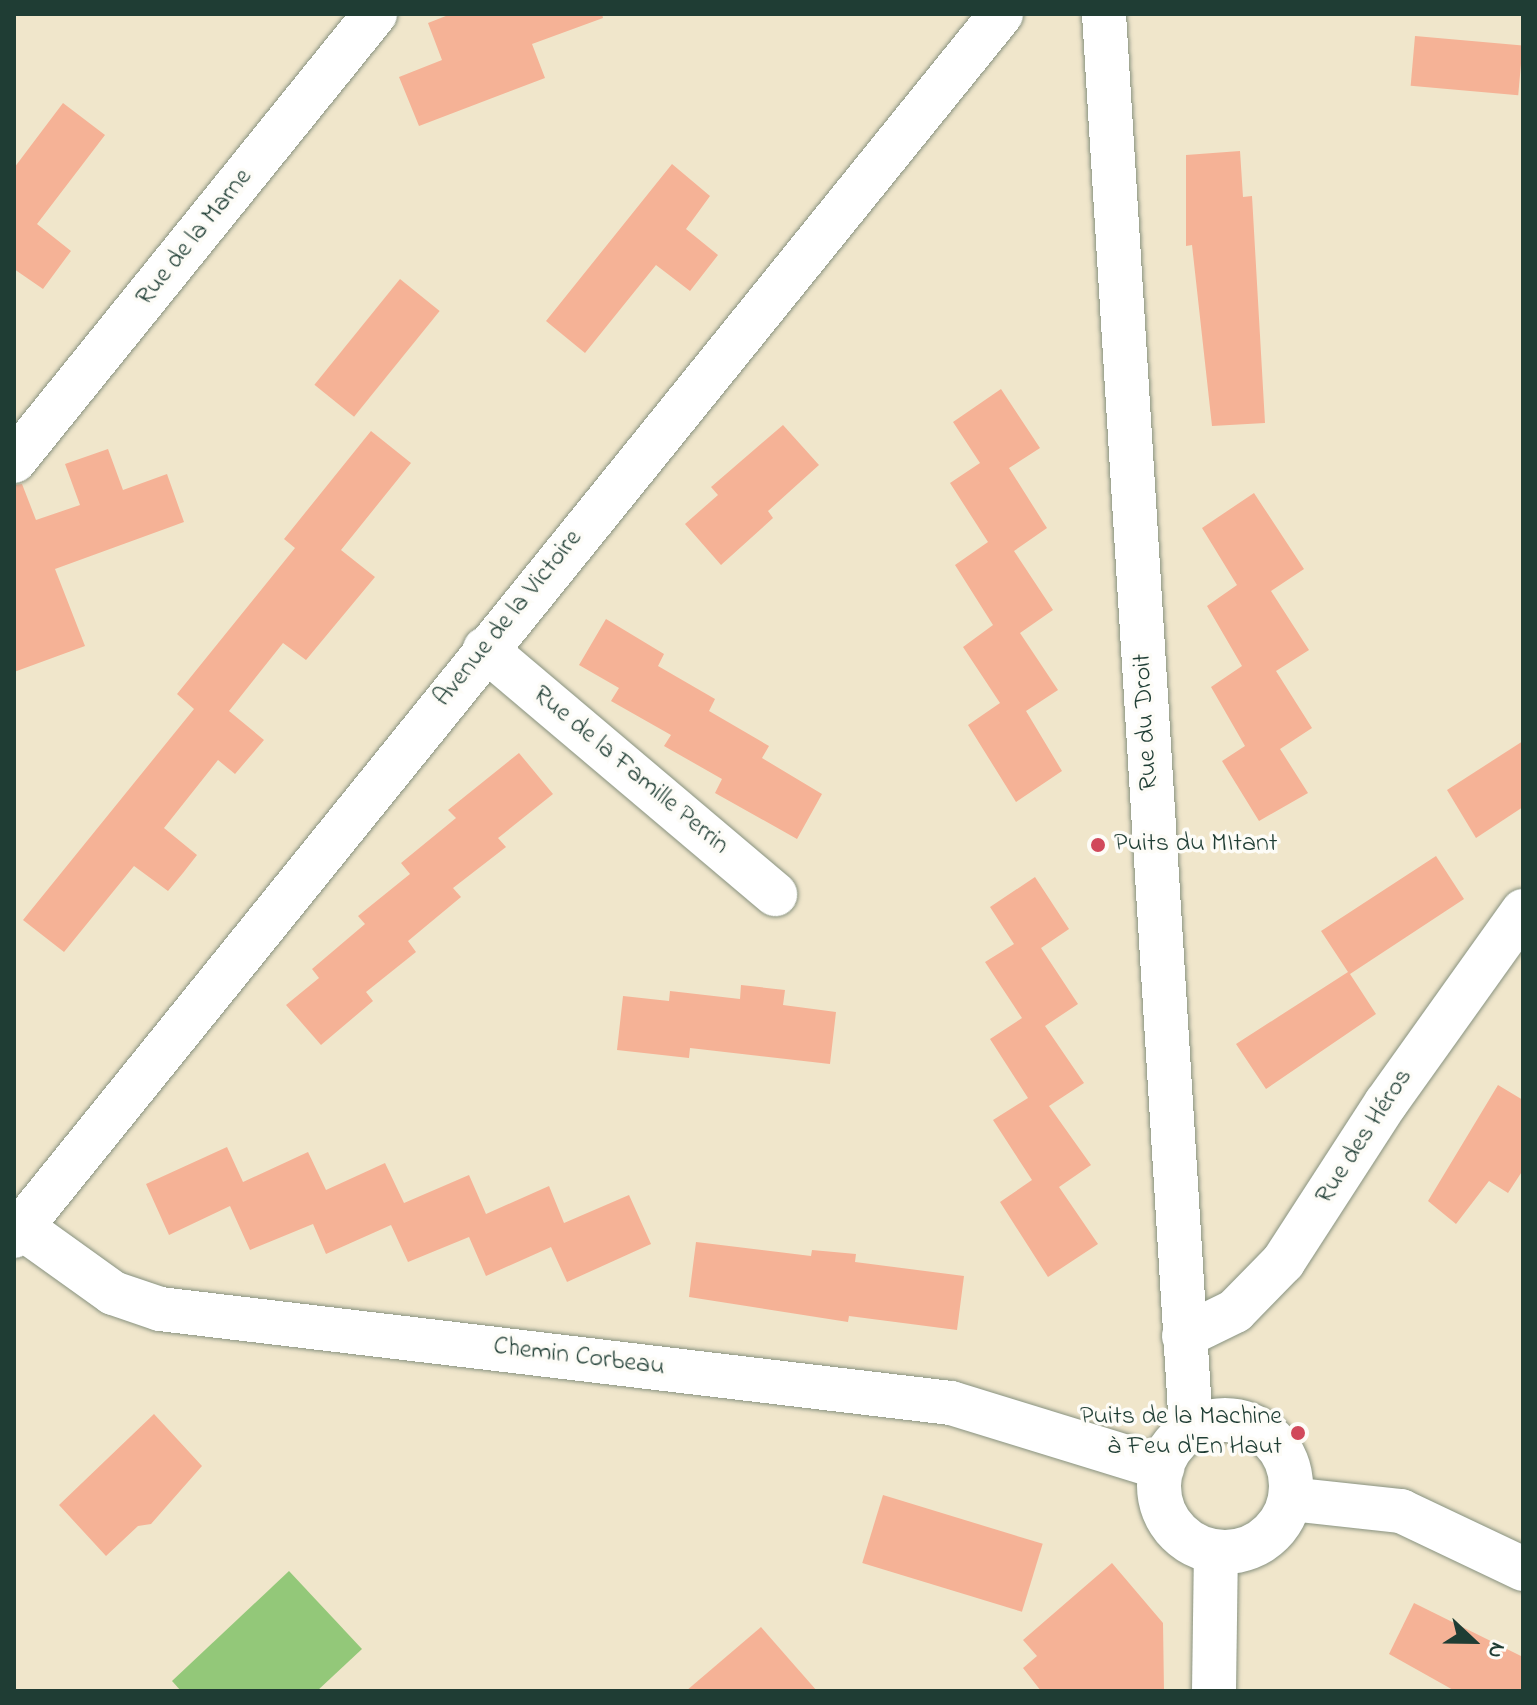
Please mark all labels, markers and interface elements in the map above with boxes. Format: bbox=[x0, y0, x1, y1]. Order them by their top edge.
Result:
street label: Rue de la Marne bbox=[130, 163, 260, 313]
street label: Avenue de la Victoire bbox=[428, 524, 590, 714]
street label: Rue du Droit bbox=[1128, 653, 1166, 791]
street label: Rue de la Famille Perrin bbox=[526, 680, 734, 862]
place label: Puits du MItant bbox=[1114, 829, 1278, 861]
marker: Puits du MItant bbox=[1089, 836, 1107, 854]
street label: Rue des Héros bbox=[1310, 1064, 1420, 1210]
street label: Chemin Corbeau bbox=[491, 1332, 667, 1384]
place label: Puits de la Machine à Feu d'En Haut bbox=[1080, 1402, 1282, 1464]
marker: Puits de la Machine à Feu d'En Haut bbox=[1289, 1424, 1307, 1442]
north arrow bbox=[1433, 1601, 1513, 1681]
text: N bbox=[1478, 1637, 1513, 1663]

